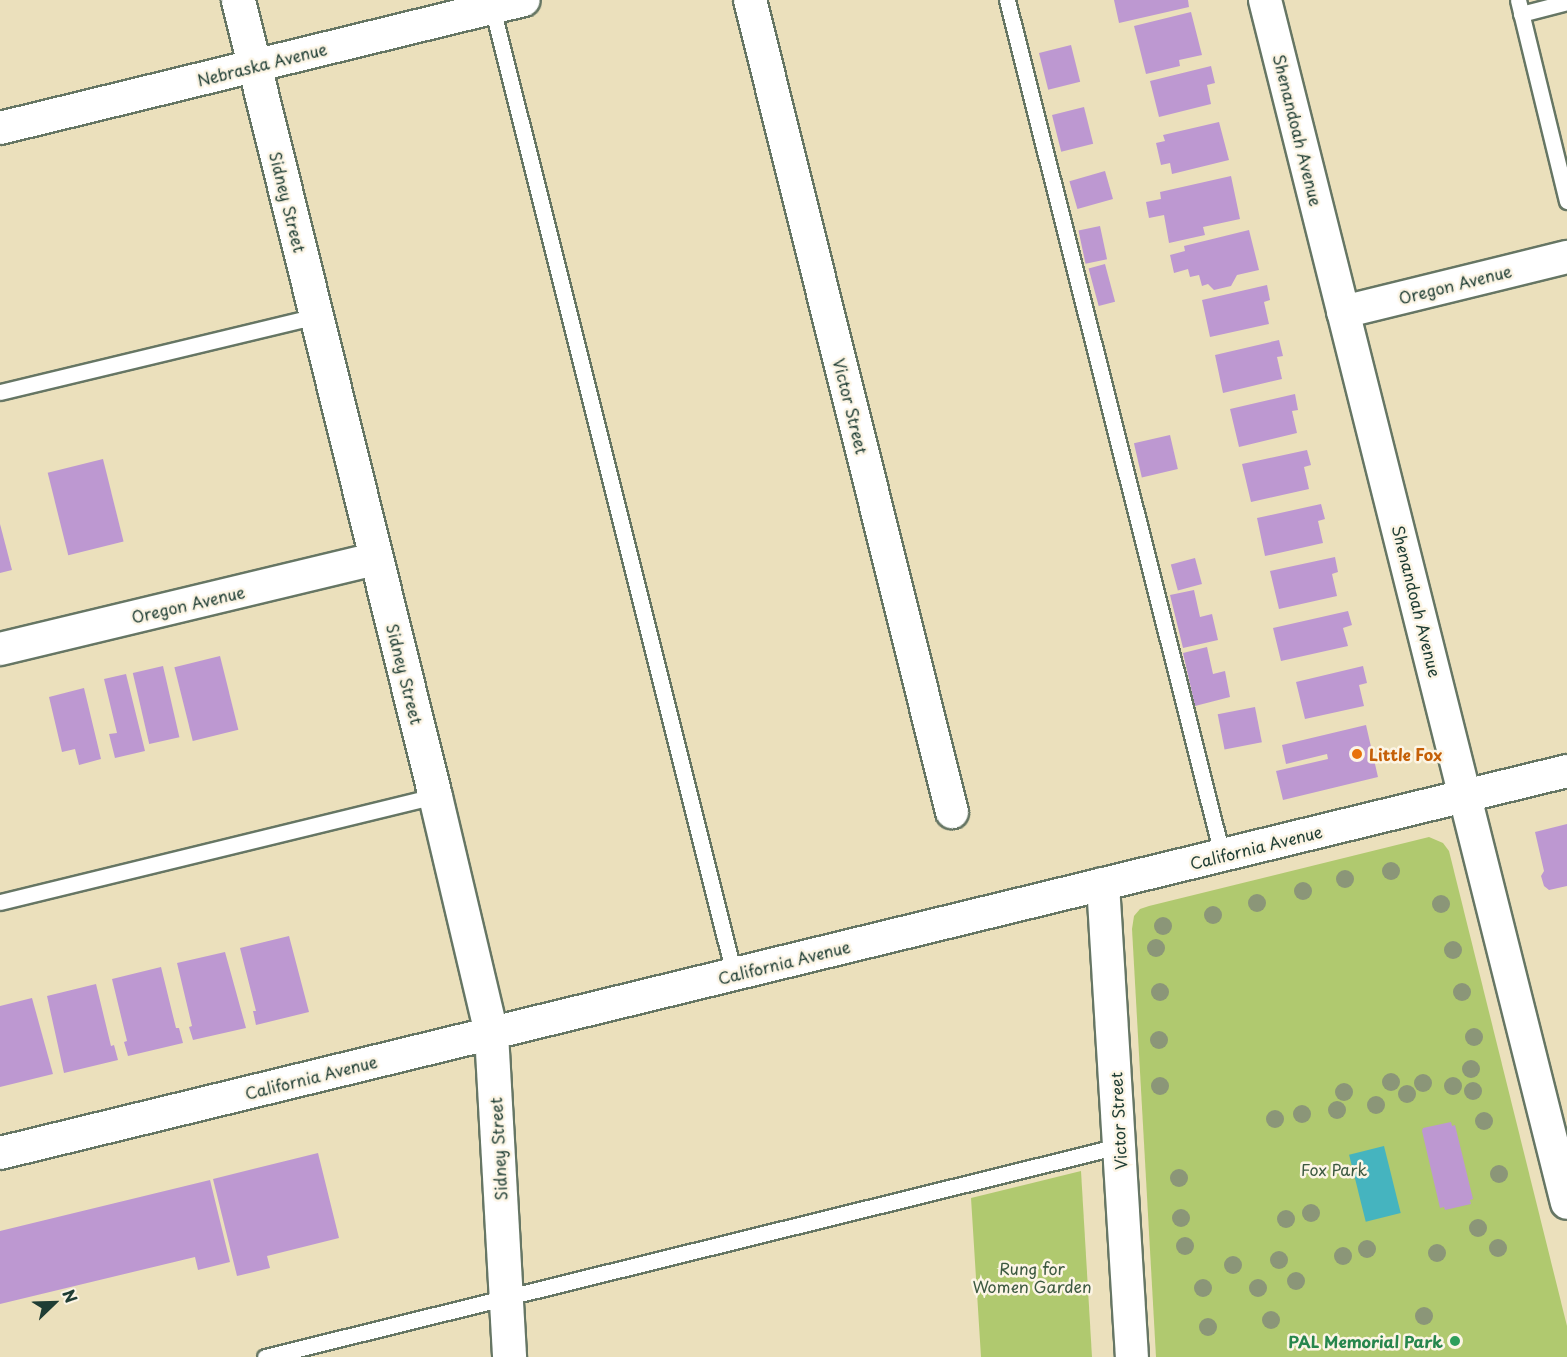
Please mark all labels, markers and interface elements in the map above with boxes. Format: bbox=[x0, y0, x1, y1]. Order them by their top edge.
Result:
street label: Nebraska Avenue bbox=[195, 38, 329, 90]
street label: Shenandoah Avenue bbox=[1270, 52, 1326, 208]
street label: Sidney Street bbox=[266, 149, 310, 255]
street label: Oregon Avenue bbox=[1396, 261, 1514, 307]
street label: Victor Street bbox=[830, 355, 872, 457]
street label: Shenandoah Avenue bbox=[1389, 523, 1445, 679]
street label: Oregon Avenue bbox=[129, 582, 247, 626]
street label: Sidney Street bbox=[383, 621, 427, 727]
place label: Little Fox bbox=[1369, 744, 1444, 764]
marker: Little Fox bbox=[1350, 747, 1364, 761]
street label: California Avenue bbox=[1187, 821, 1325, 873]
street label: California Avenue bbox=[715, 936, 853, 988]
street label: California Avenue bbox=[242, 1051, 380, 1103]
street label: Victor Street bbox=[1106, 1071, 1130, 1171]
street label: Sidney Street bbox=[486, 1097, 510, 1201]
park label: Fox Park bbox=[1300, 1159, 1368, 1179]
park label: Rung for Women Garden bbox=[973, 1258, 1091, 1296]
north arrow bbox=[24, 1273, 84, 1333]
text: N bbox=[57, 1285, 84, 1306]
place label: PAL Memorial Park bbox=[1286, 1331, 1443, 1351]
marker: PAL Memorial Park bbox=[1448, 1334, 1462, 1348]

